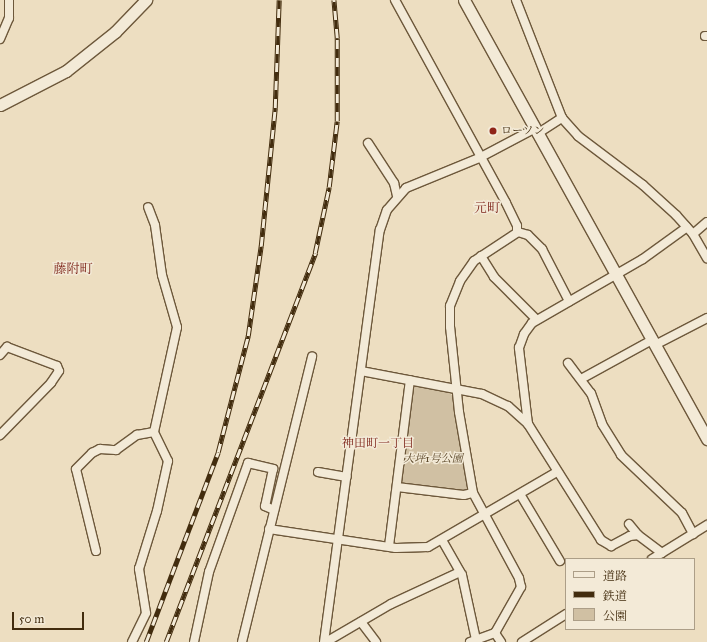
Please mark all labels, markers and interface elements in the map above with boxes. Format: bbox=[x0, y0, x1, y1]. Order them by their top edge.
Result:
place label: ローソン bbox=[501, 124, 545, 138]
marker: ローソン bbox=[488, 126, 498, 136]
district label: 元町 bbox=[474, 200, 500, 216]
district label: 藤附町 bbox=[54, 261, 92, 277]
district label: 神田町一丁目 bbox=[342, 437, 414, 451]
park label: 大坪1号公園 bbox=[403, 452, 463, 466]
legend bbox=[565, 558, 695, 630]
text: 道路 bbox=[603, 569, 627, 583]
text: 鉄道 bbox=[603, 589, 627, 603]
scale bar bbox=[14, 604, 86, 630]
text: 公園 bbox=[603, 609, 627, 623]
text: 50 m bbox=[19, 612, 44, 626]

